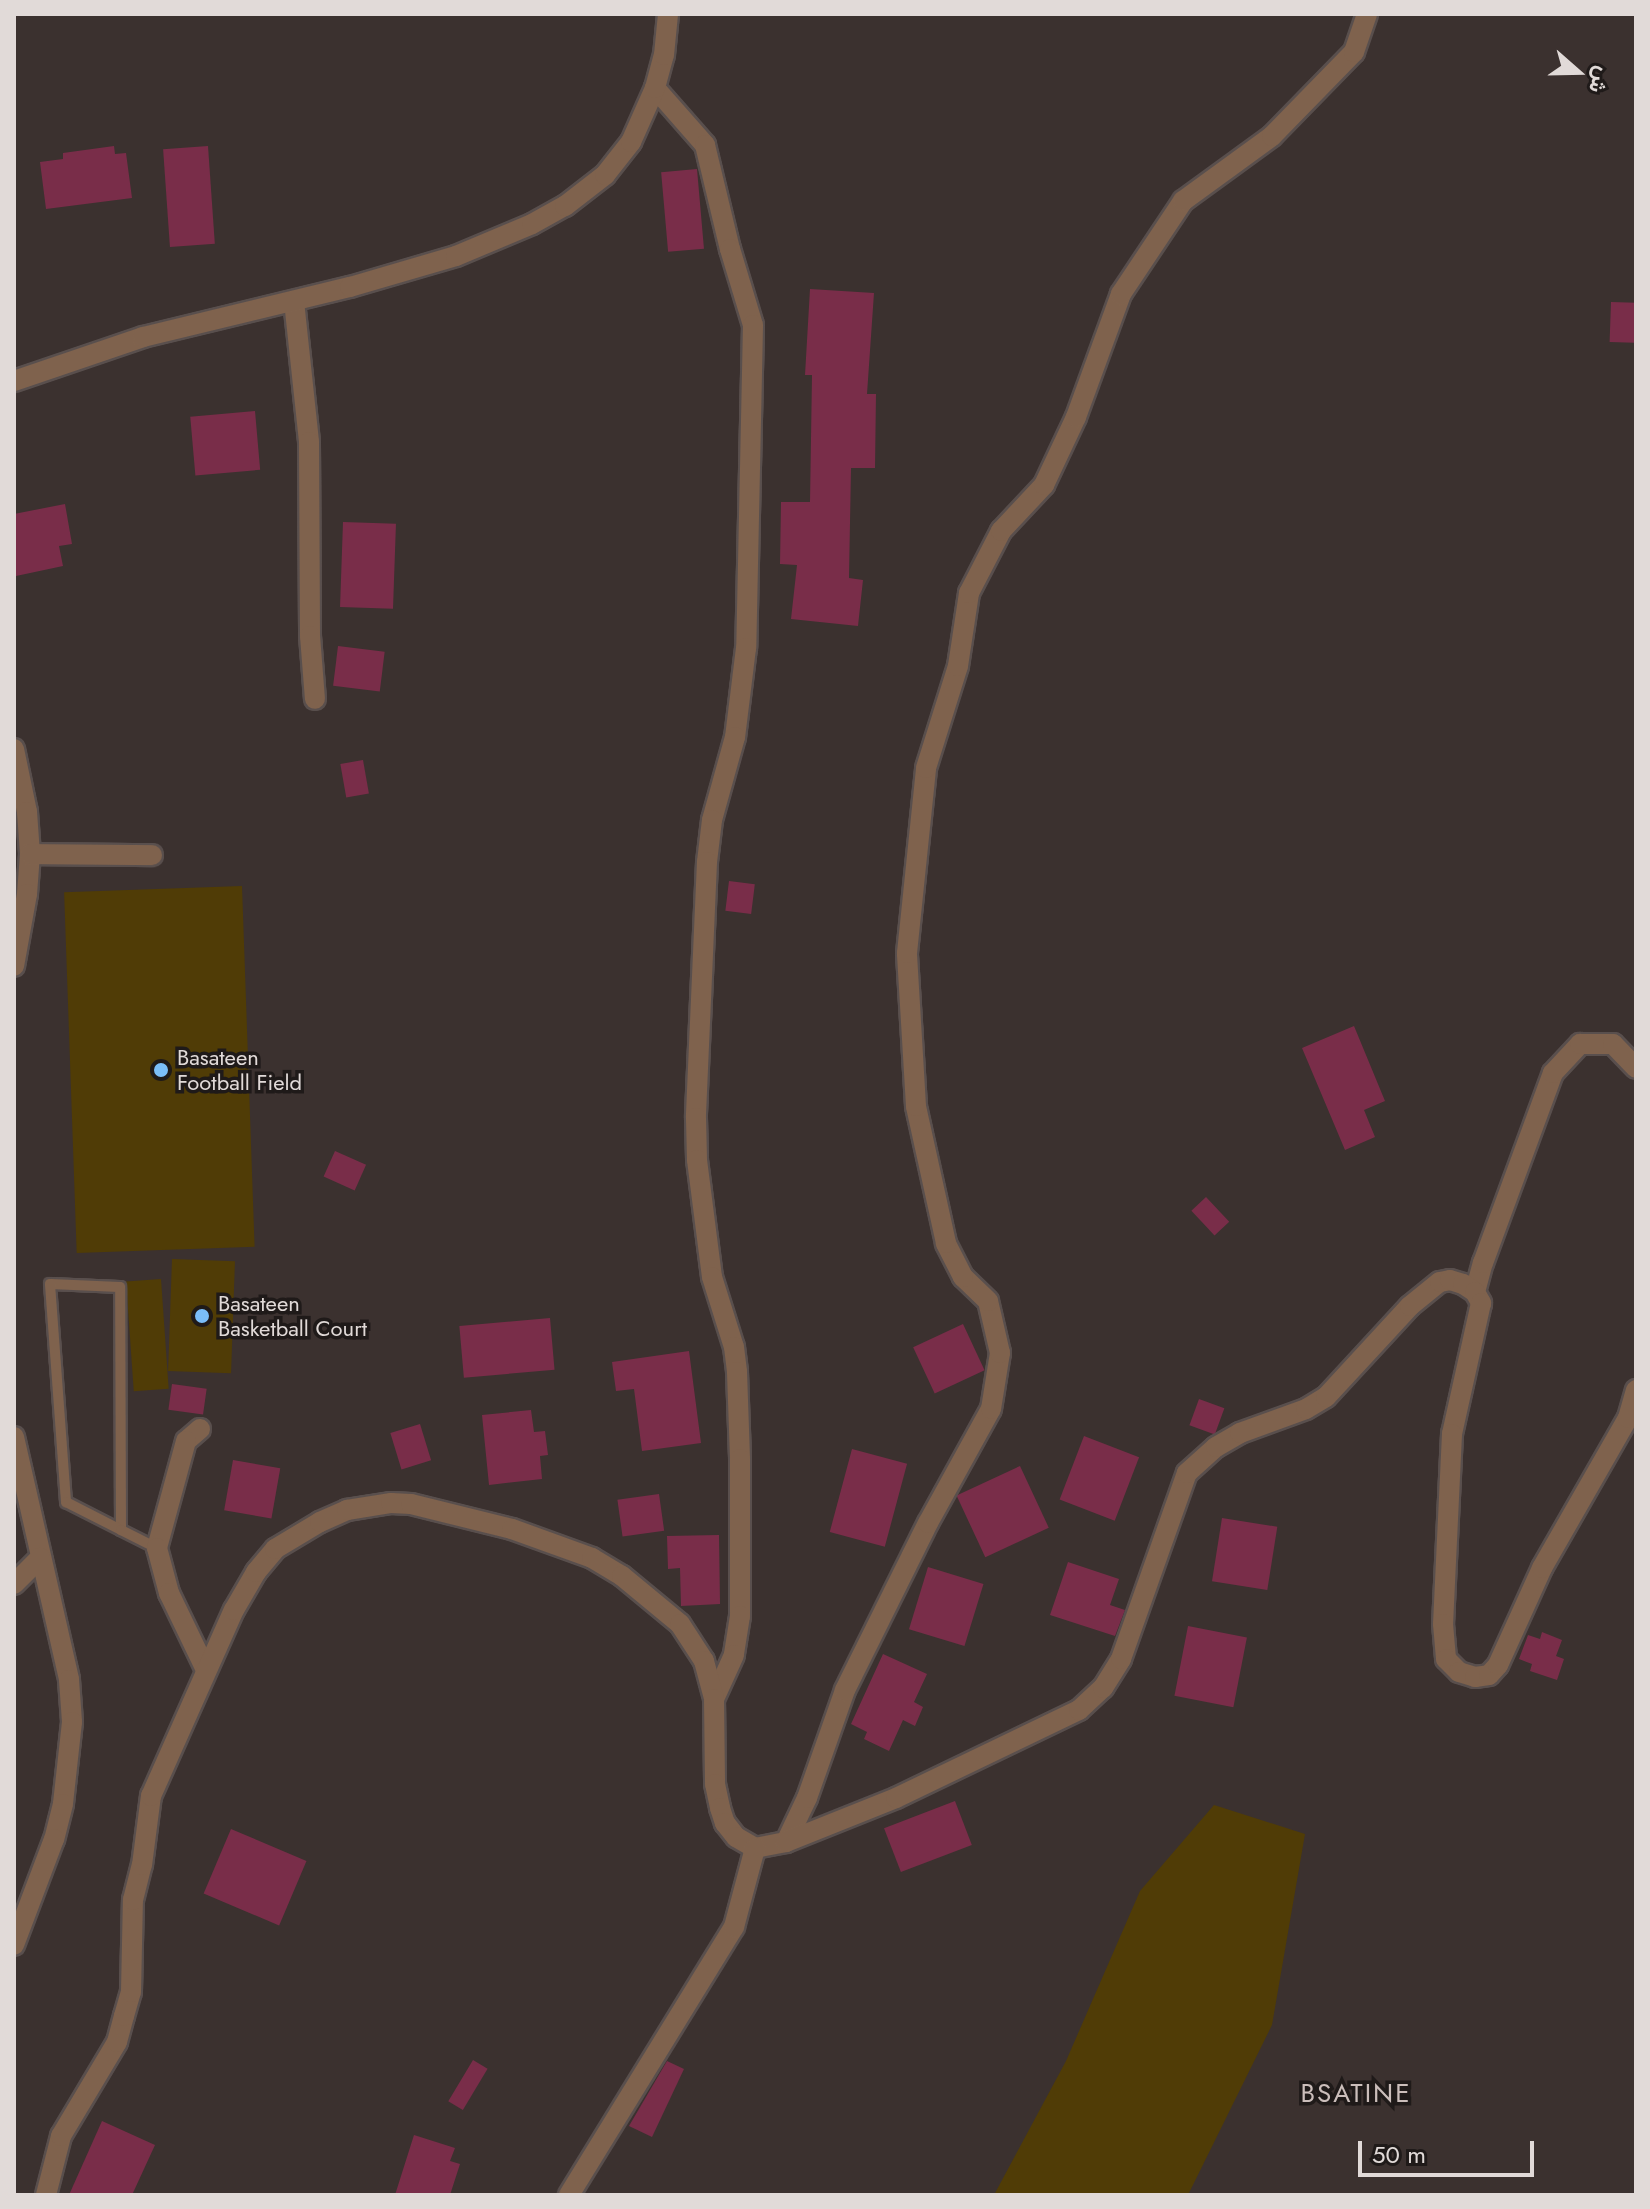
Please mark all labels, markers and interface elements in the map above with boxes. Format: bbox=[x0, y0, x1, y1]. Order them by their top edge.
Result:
north arrow bbox=[1538, 32, 1618, 112]
text: ش bbox=[1581, 62, 1620, 98]
place label: Basateen Football Field bbox=[177, 1044, 302, 1096]
marker: Basateen Football Field bbox=[152, 1061, 170, 1079]
place label: Basateen Basketball Court bbox=[218, 1290, 367, 1342]
marker: Basateen Basketball Court bbox=[193, 1307, 211, 1325]
district label: BSATINE bbox=[1300, 2078, 1412, 2110]
scale bar bbox=[1362, 2125, 1538, 2175]
text: 50 m bbox=[1372, 2137, 1426, 2172]

